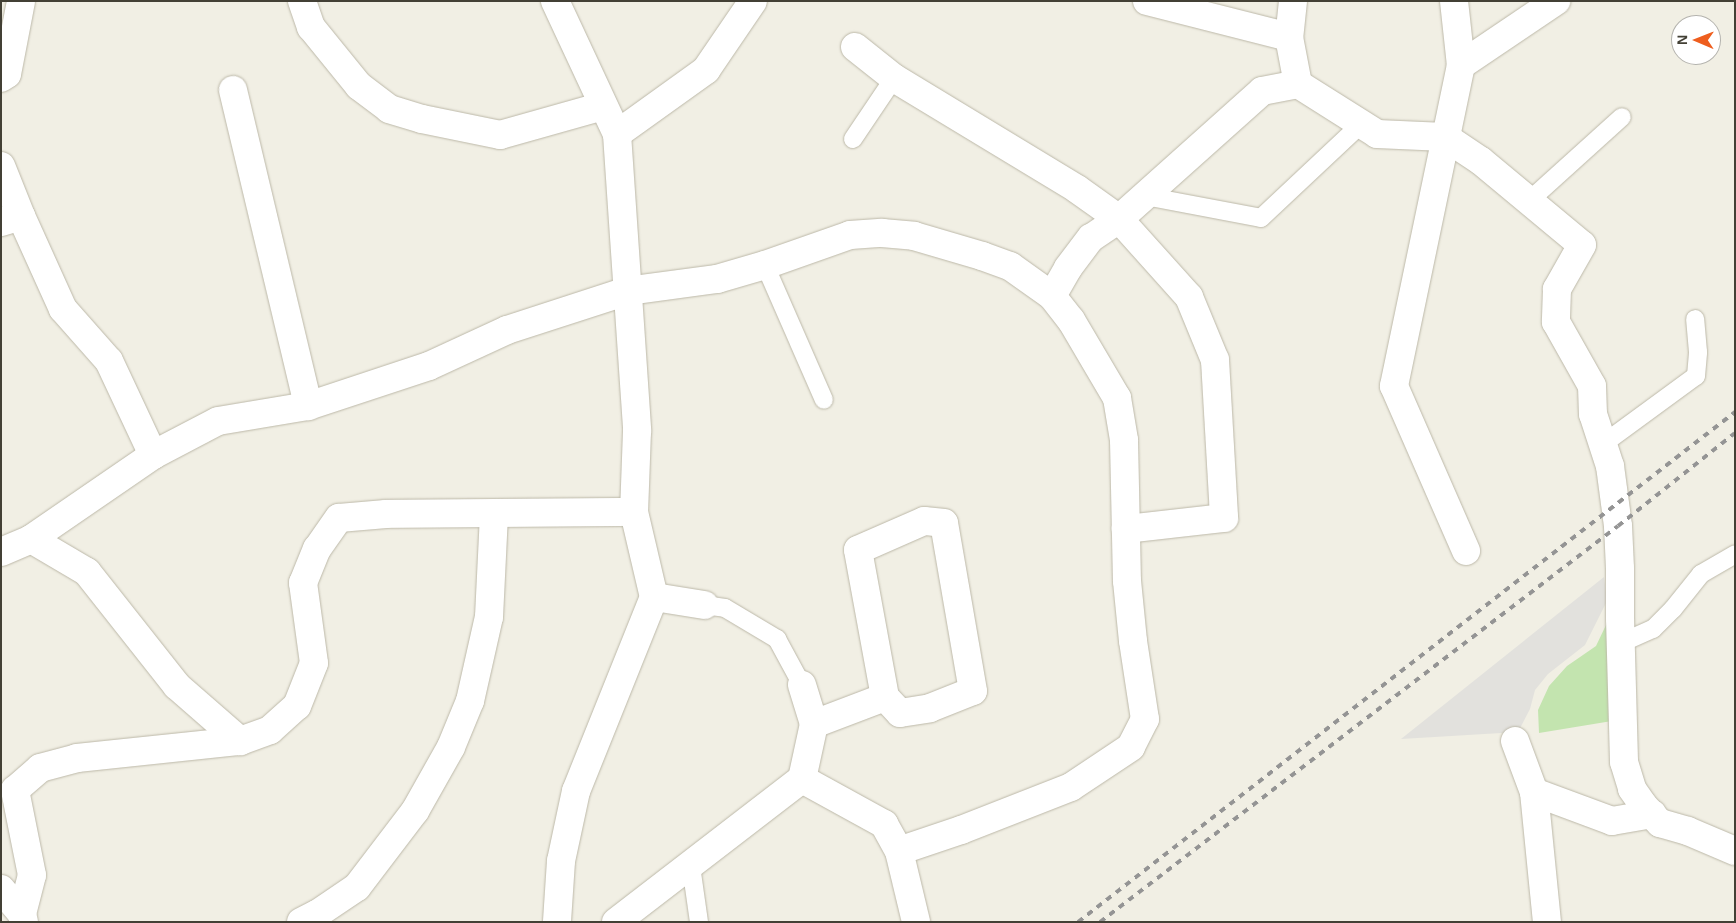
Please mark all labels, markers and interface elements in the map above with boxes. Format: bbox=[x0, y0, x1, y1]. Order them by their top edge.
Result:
north arrow bbox=[1671, 15, 1721, 65]
text: N bbox=[1674, 35, 1690, 45]

